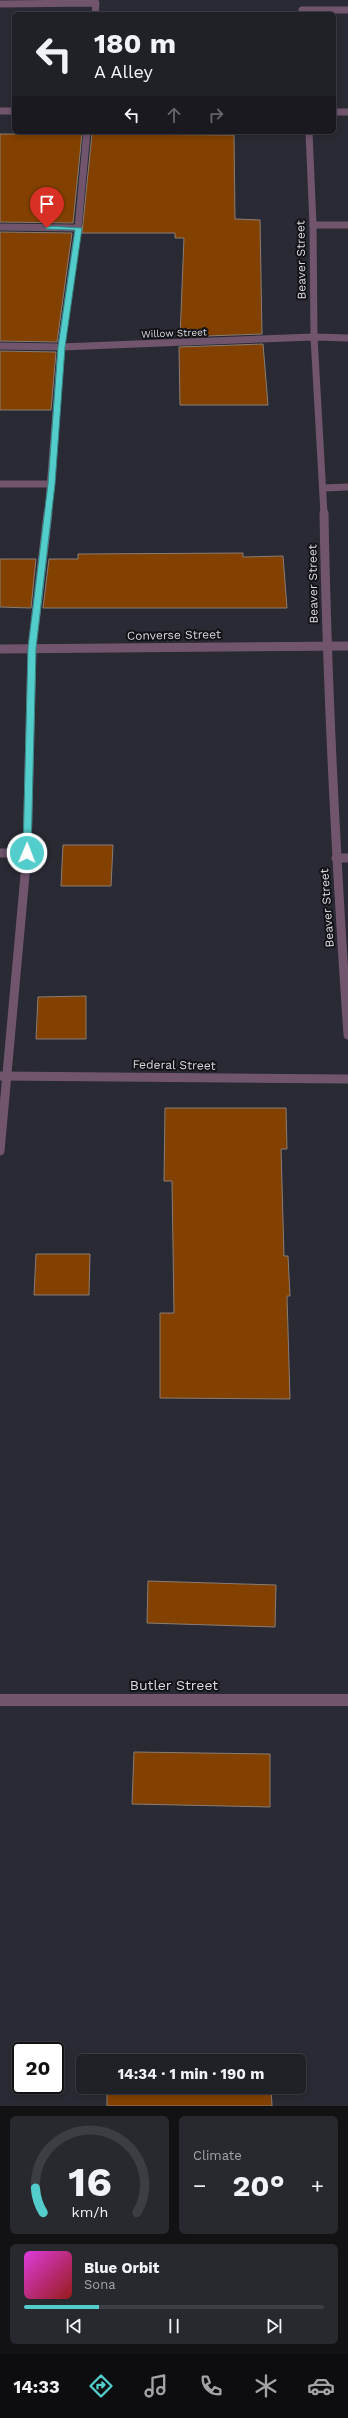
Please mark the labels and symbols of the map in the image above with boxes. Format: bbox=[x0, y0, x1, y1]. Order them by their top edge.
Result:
pin bbox=[30, 187, 64, 228]
street label: Beaver Street bbox=[293, 220, 309, 300]
street label: Willow Street bbox=[141, 326, 208, 340]
street label: Beaver Street bbox=[305, 544, 321, 624]
street label: Converse Street bbox=[127, 627, 221, 643]
position arrow bbox=[6, 832, 48, 874]
street label: Beaver Street bbox=[317, 868, 337, 948]
street label: Federal Street bbox=[132, 1057, 216, 1073]
street label: Butler Street bbox=[130, 1677, 218, 1693]
speed limit sign: 20 bbox=[12, 2042, 64, 2094]

